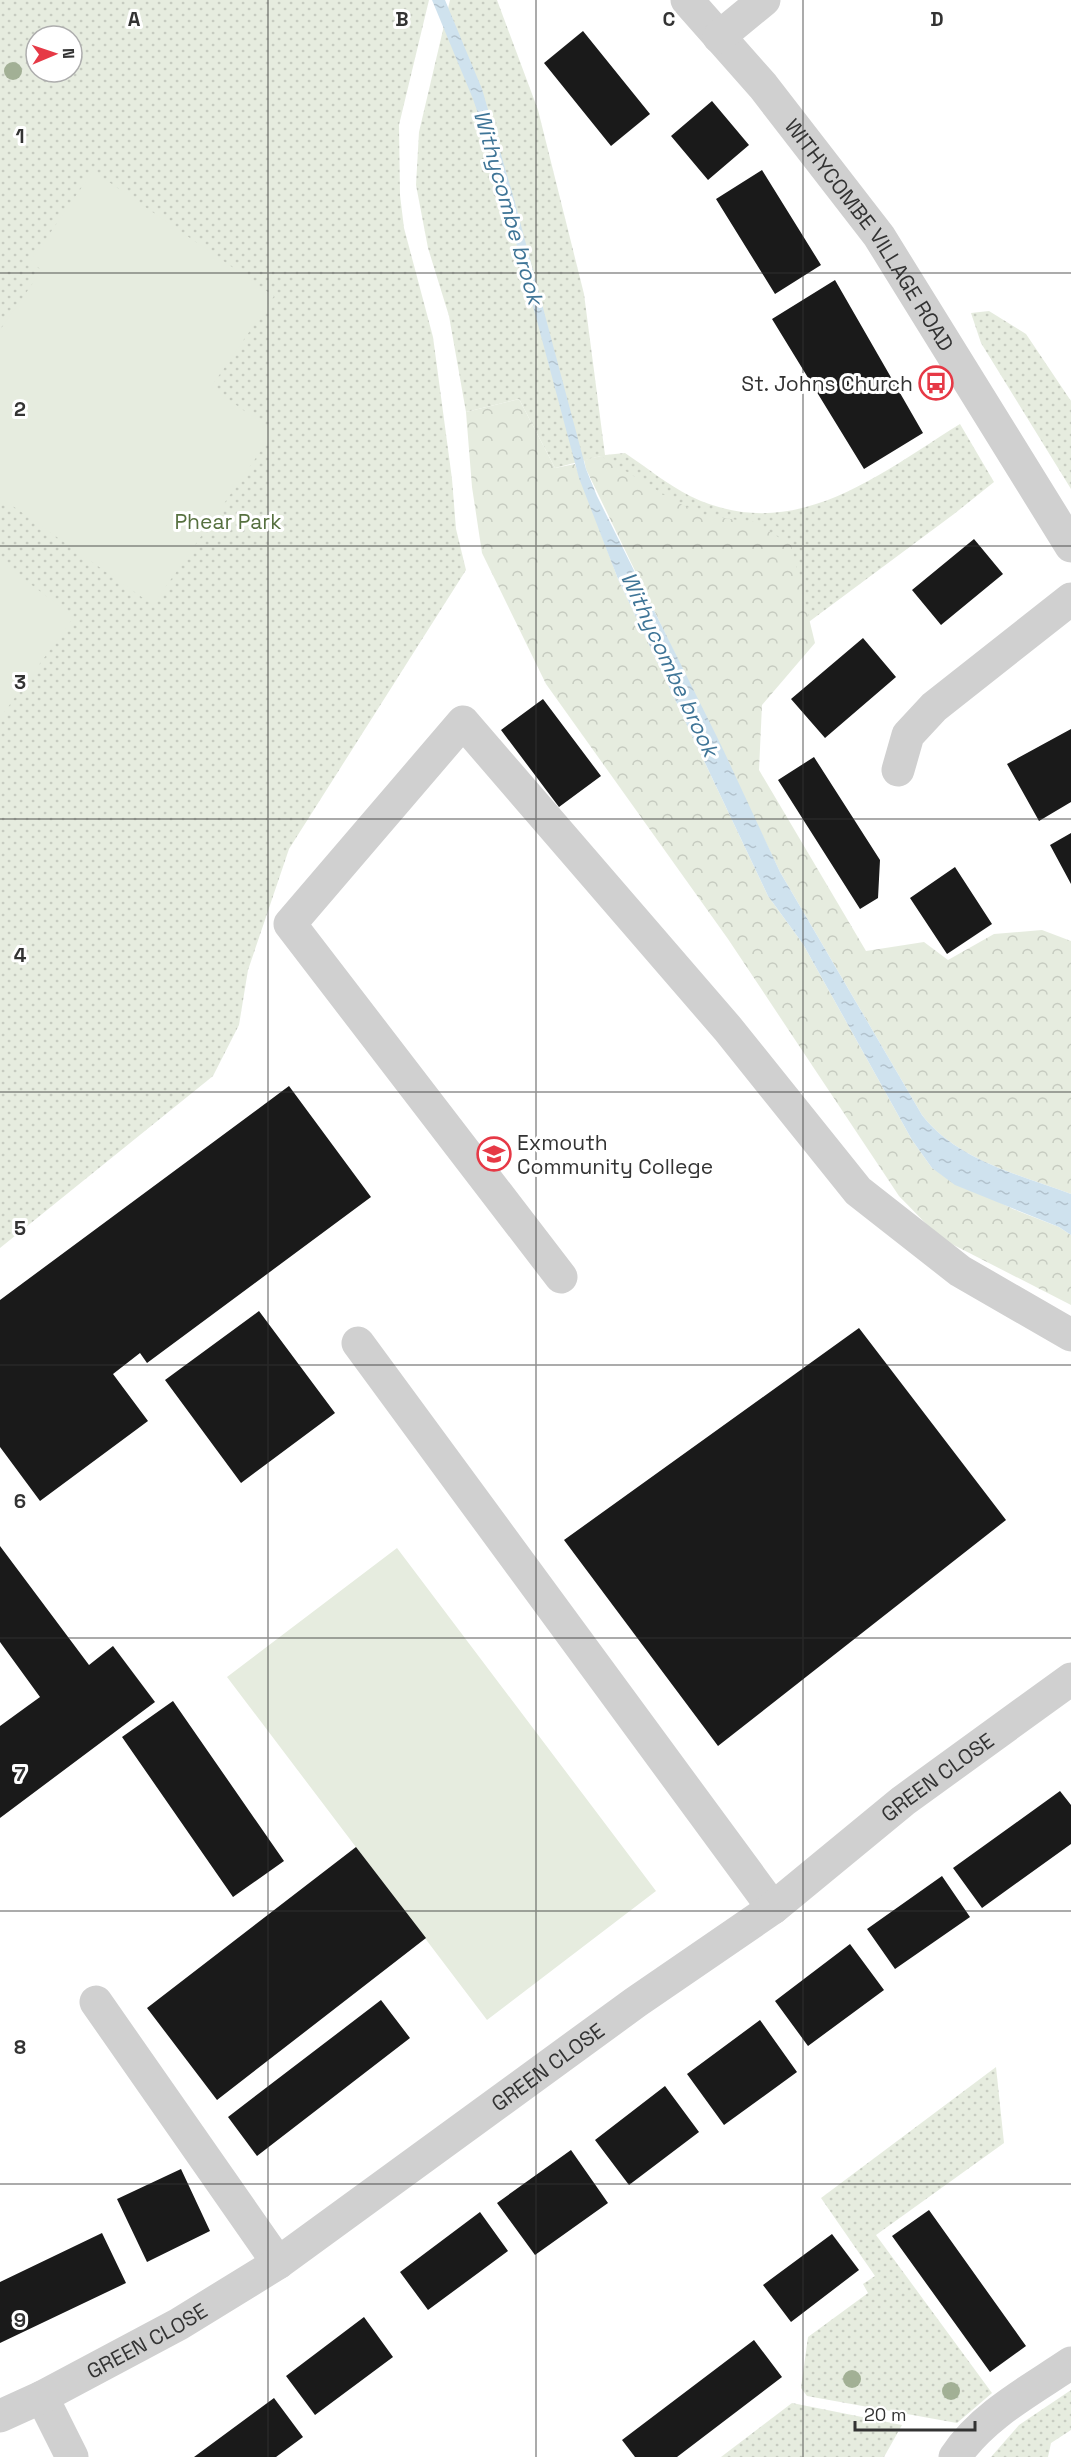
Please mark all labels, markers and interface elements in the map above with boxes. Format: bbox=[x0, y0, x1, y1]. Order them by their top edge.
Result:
text: A bbox=[128, 6, 141, 32]
text: B bbox=[395, 6, 409, 32]
text: C bbox=[663, 6, 676, 32]
text: D bbox=[930, 6, 944, 32]
north arrow bbox=[24, 24, 84, 84]
text: N bbox=[58, 48, 79, 59]
water label: Withycombe brook bbox=[468, 106, 551, 310]
street label: WITHYCOMBE VILLAGE ROAD bbox=[779, 113, 960, 356]
text: 1 bbox=[15, 123, 25, 149]
bus stop icon: St. Johns Church bbox=[918, 365, 954, 401]
place label: St. Johns Church bbox=[741, 370, 913, 397]
text: 2 bbox=[14, 396, 26, 422]
park label: Phear Park bbox=[175, 508, 282, 535]
water label: Withycombe brook bbox=[615, 567, 726, 763]
text: 3 bbox=[14, 669, 26, 695]
text: 4 bbox=[14, 942, 27, 968]
place label: Exmouth Community College bbox=[517, 1129, 713, 1180]
school or university icon: Exmouth Community College bbox=[476, 1136, 512, 1172]
text: 5 bbox=[14, 1215, 26, 1241]
text: 6 bbox=[14, 1488, 26, 1514]
street label: GREEN CLOSE bbox=[875, 1726, 999, 1827]
text: 7 bbox=[14, 1761, 26, 1787]
street label: GREEN CLOSE bbox=[486, 2016, 609, 2117]
text: 8 bbox=[14, 2034, 26, 2060]
street label: GREEN CLOSE bbox=[82, 2297, 212, 2384]
text: 9 bbox=[14, 2307, 26, 2333]
scale bar bbox=[855, 2394, 975, 2432]
text: 20 m bbox=[864, 2403, 907, 2426]

